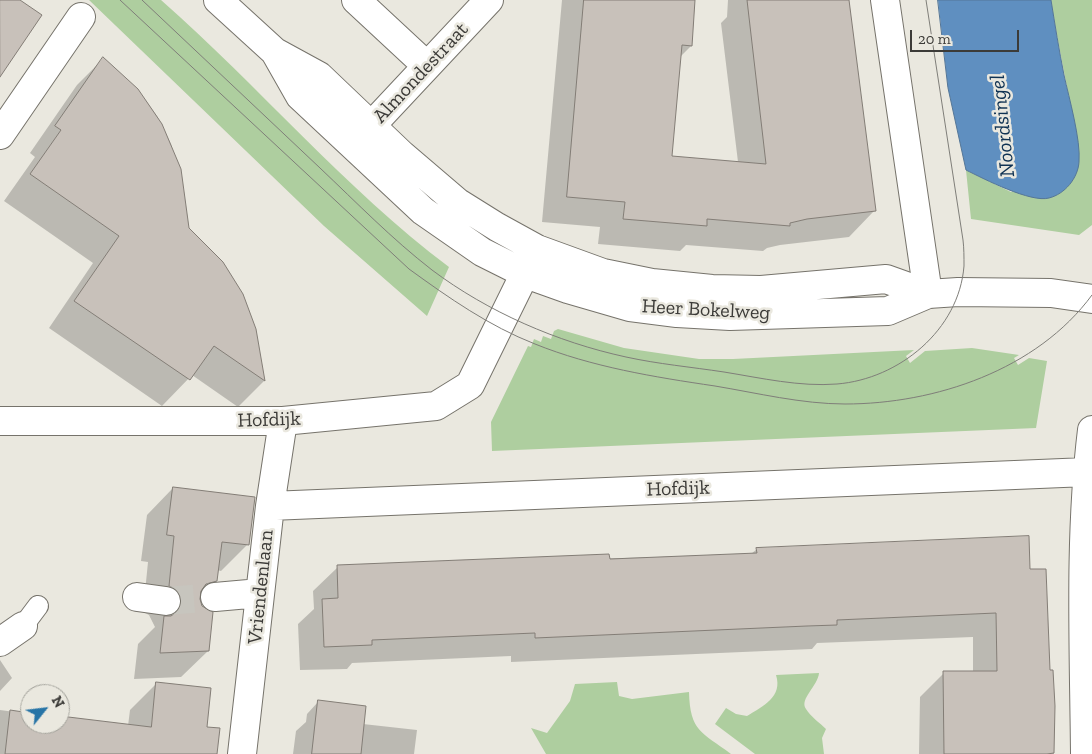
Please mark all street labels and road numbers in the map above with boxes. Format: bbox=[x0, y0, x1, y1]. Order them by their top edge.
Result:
street label: Almondestraat bbox=[368, 18, 474, 128]
street label: Heer Bokelweg bbox=[641, 295, 771, 325]
street label: Hofdijk bbox=[237, 407, 301, 433]
street label: Hofdijk bbox=[646, 476, 710, 502]
street label: Vriendenlaan bbox=[243, 529, 279, 645]

